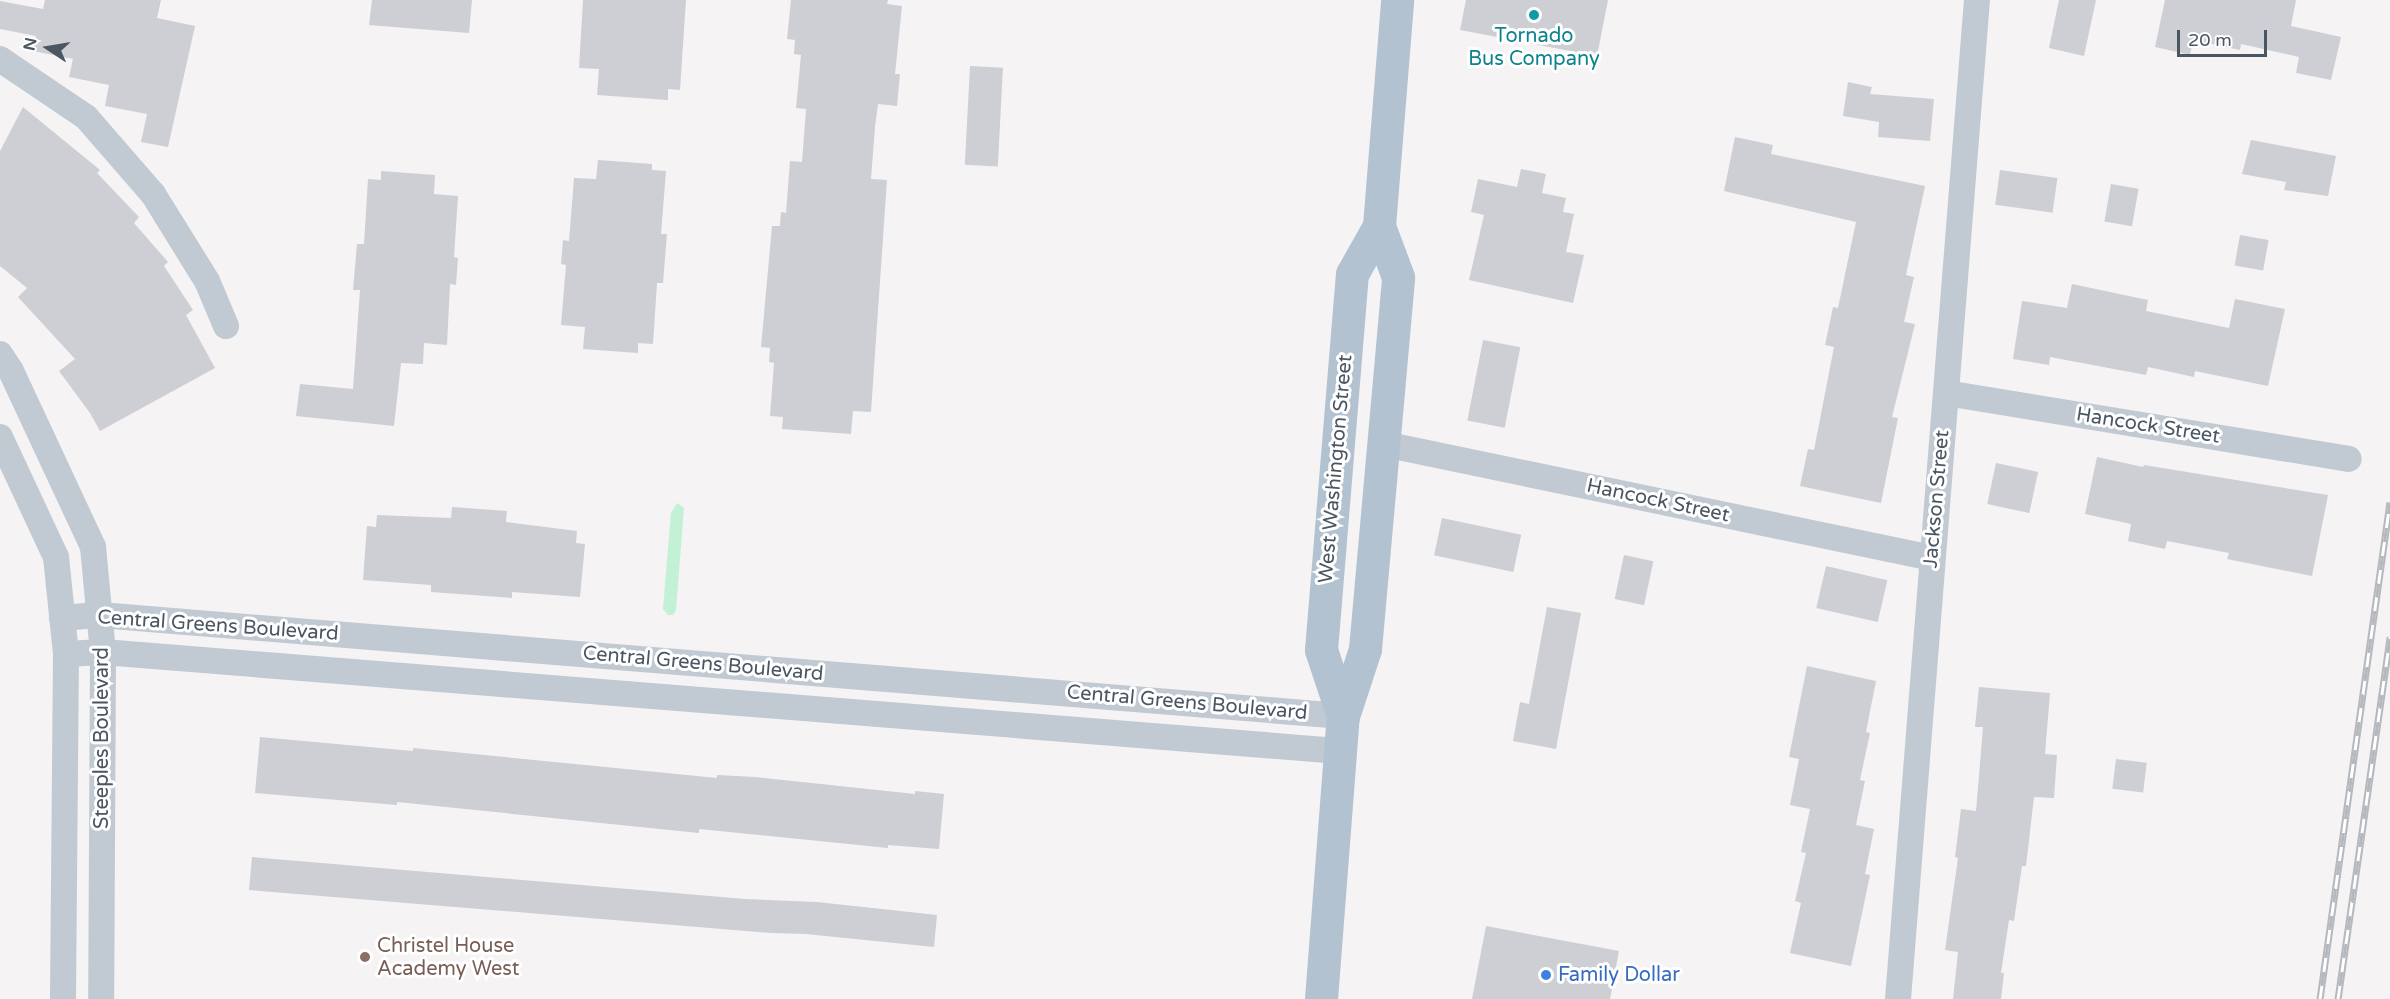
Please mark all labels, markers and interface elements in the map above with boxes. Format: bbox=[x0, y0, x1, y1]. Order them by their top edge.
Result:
marker: Tornado Bus Company bbox=[1527, 8, 1541, 22]
north arrow bbox=[18, 18, 78, 78]
scale bar bbox=[2180, 18, 2270, 56]
place label: Tornado Bus Company bbox=[1468, 24, 1600, 71]
text: 20 m bbox=[2188, 29, 2232, 51]
text: N bbox=[19, 36, 42, 53]
street label: West Washington Street bbox=[1314, 354, 1358, 584]
street label: Hancock Street bbox=[2074, 403, 2222, 449]
street label: Jackson Street bbox=[1919, 429, 1955, 569]
street label: Hancock Street bbox=[1585, 474, 1731, 528]
street label: Central Greens Boulevard bbox=[97, 606, 339, 646]
street label: Central Greens Boulevard bbox=[582, 642, 824, 686]
street label: Steeples Boulevard bbox=[90, 647, 114, 829]
street label: Central Greens Boulevard bbox=[1066, 681, 1308, 725]
place label: Christel House Academy West bbox=[377, 934, 519, 981]
marker: Christel House Academy West bbox=[358, 950, 372, 964]
place label: Family Dollar bbox=[1558, 963, 1680, 987]
marker: Family Dollar bbox=[1539, 968, 1553, 982]

